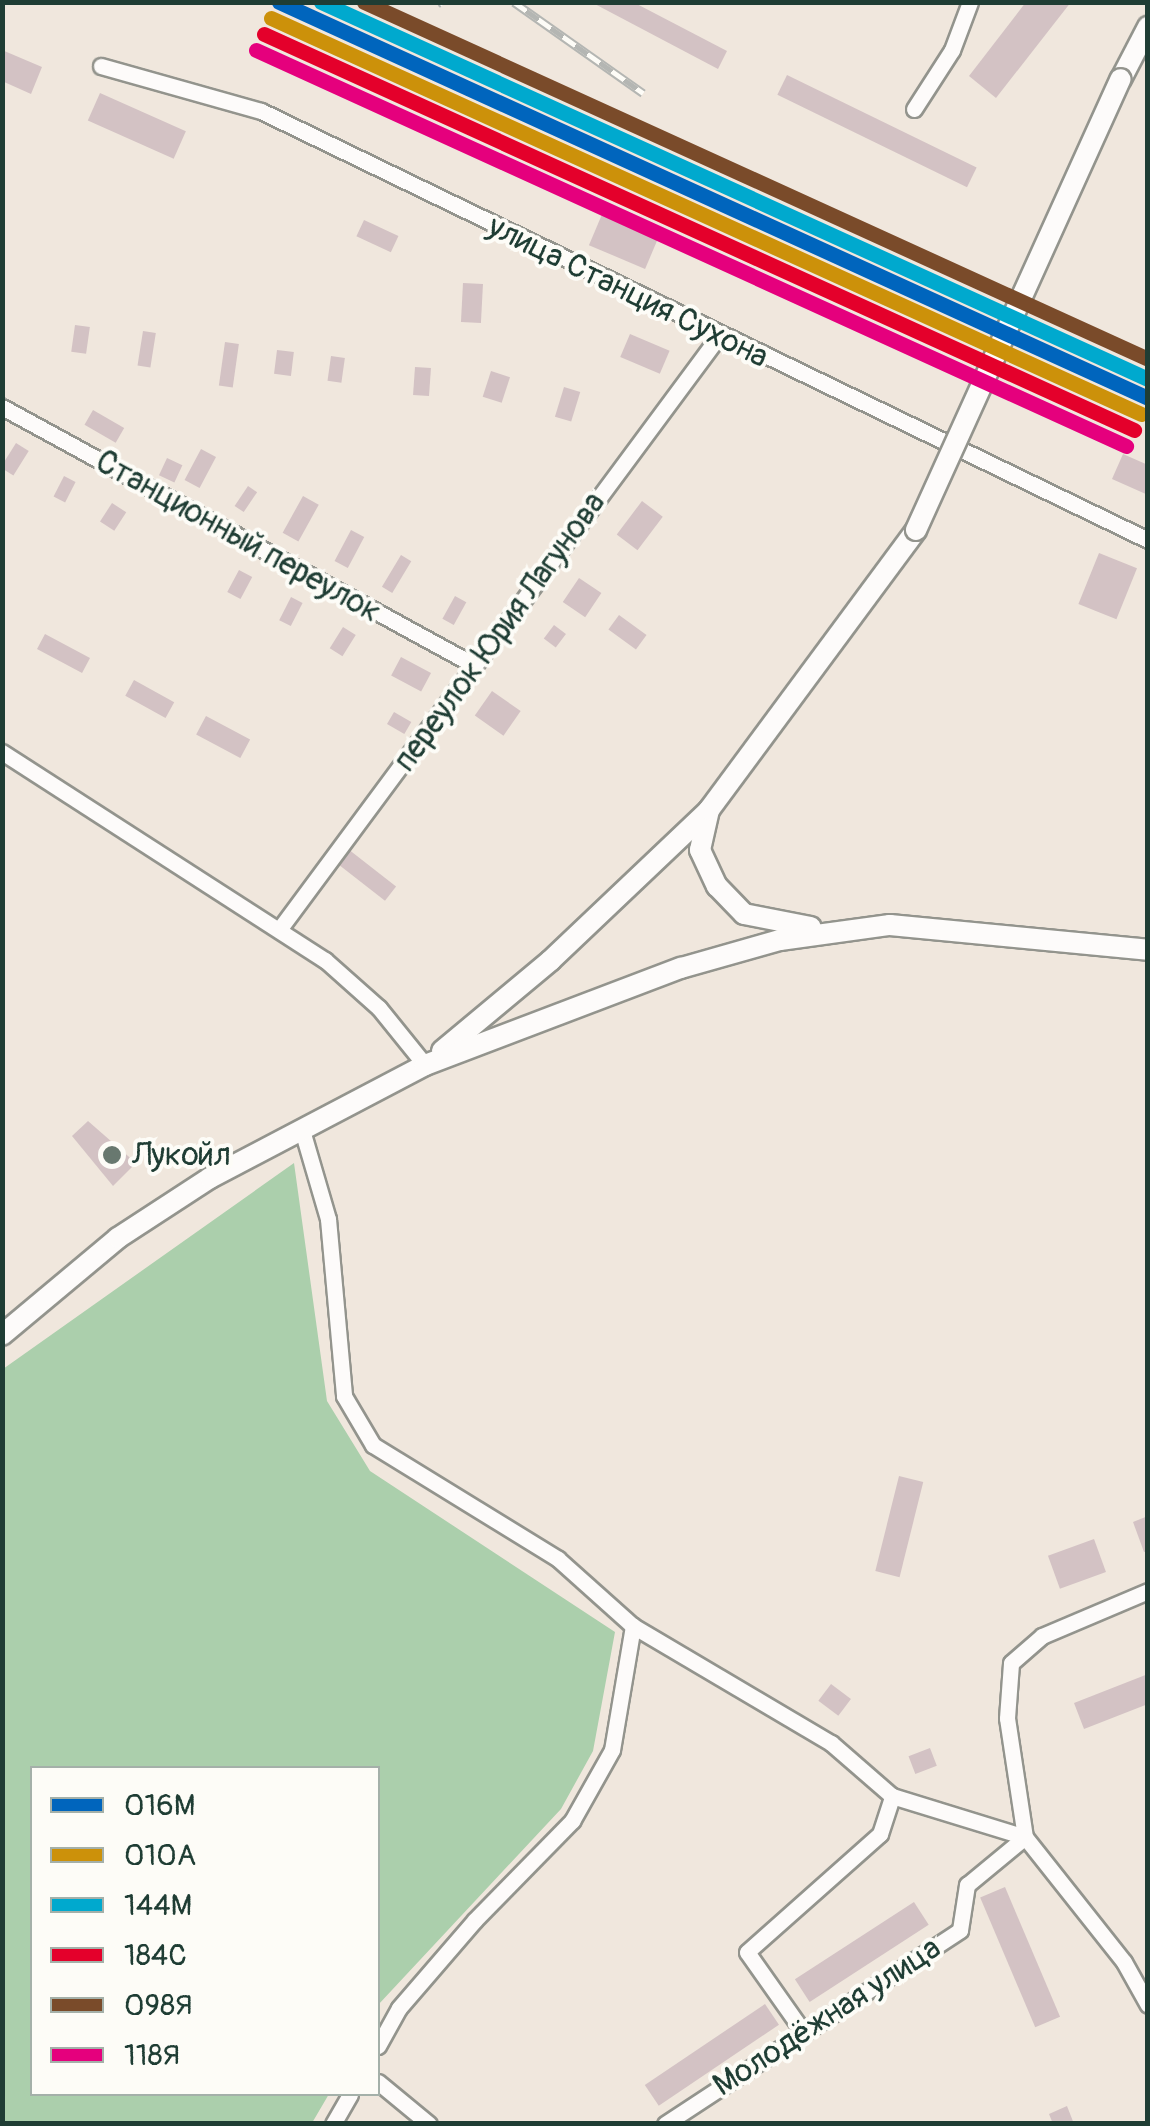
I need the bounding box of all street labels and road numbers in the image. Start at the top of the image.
street label: улица Станция Сухона [482,207,774,377]
street label: Станционный переулок [89,443,387,631]
street label: переулок Юрия Лагунова [386,485,614,779]
street label: Молодёжная улица [706,1929,948,2105]

